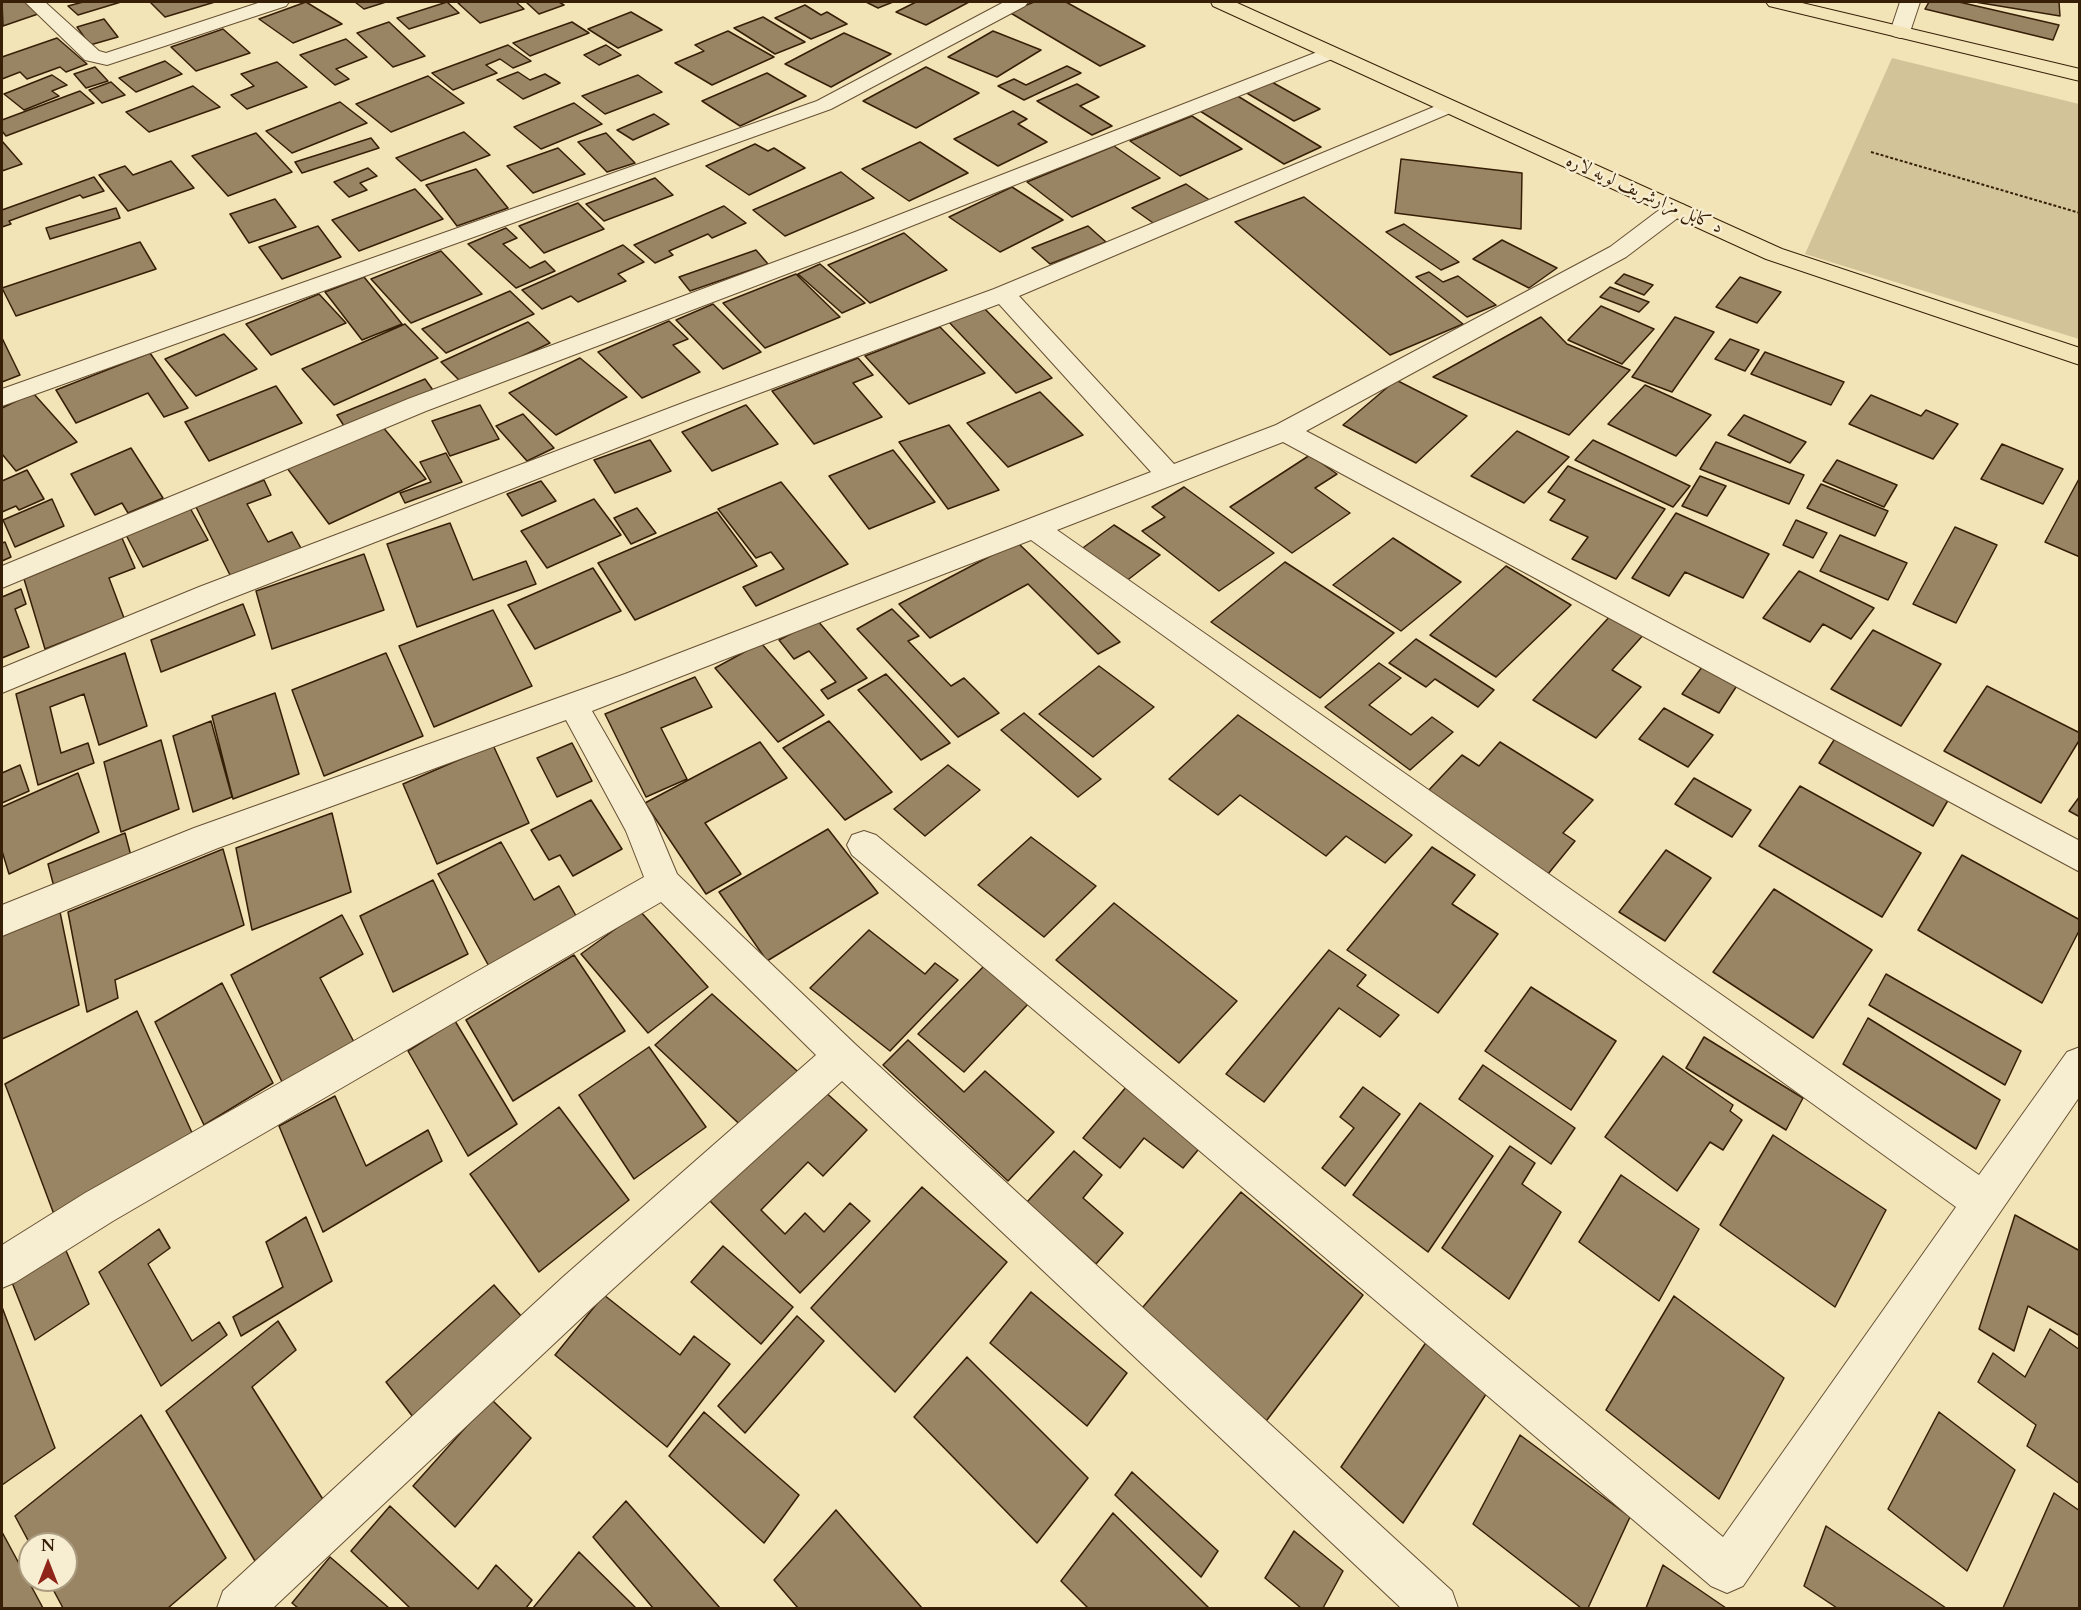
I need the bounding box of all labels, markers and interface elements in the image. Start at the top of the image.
street label: د کابل مزارشریف لویه لاره [1562,151,1726,239]
north arrow [18,1532,78,1592]
text: N [41,1535,55,1557]

